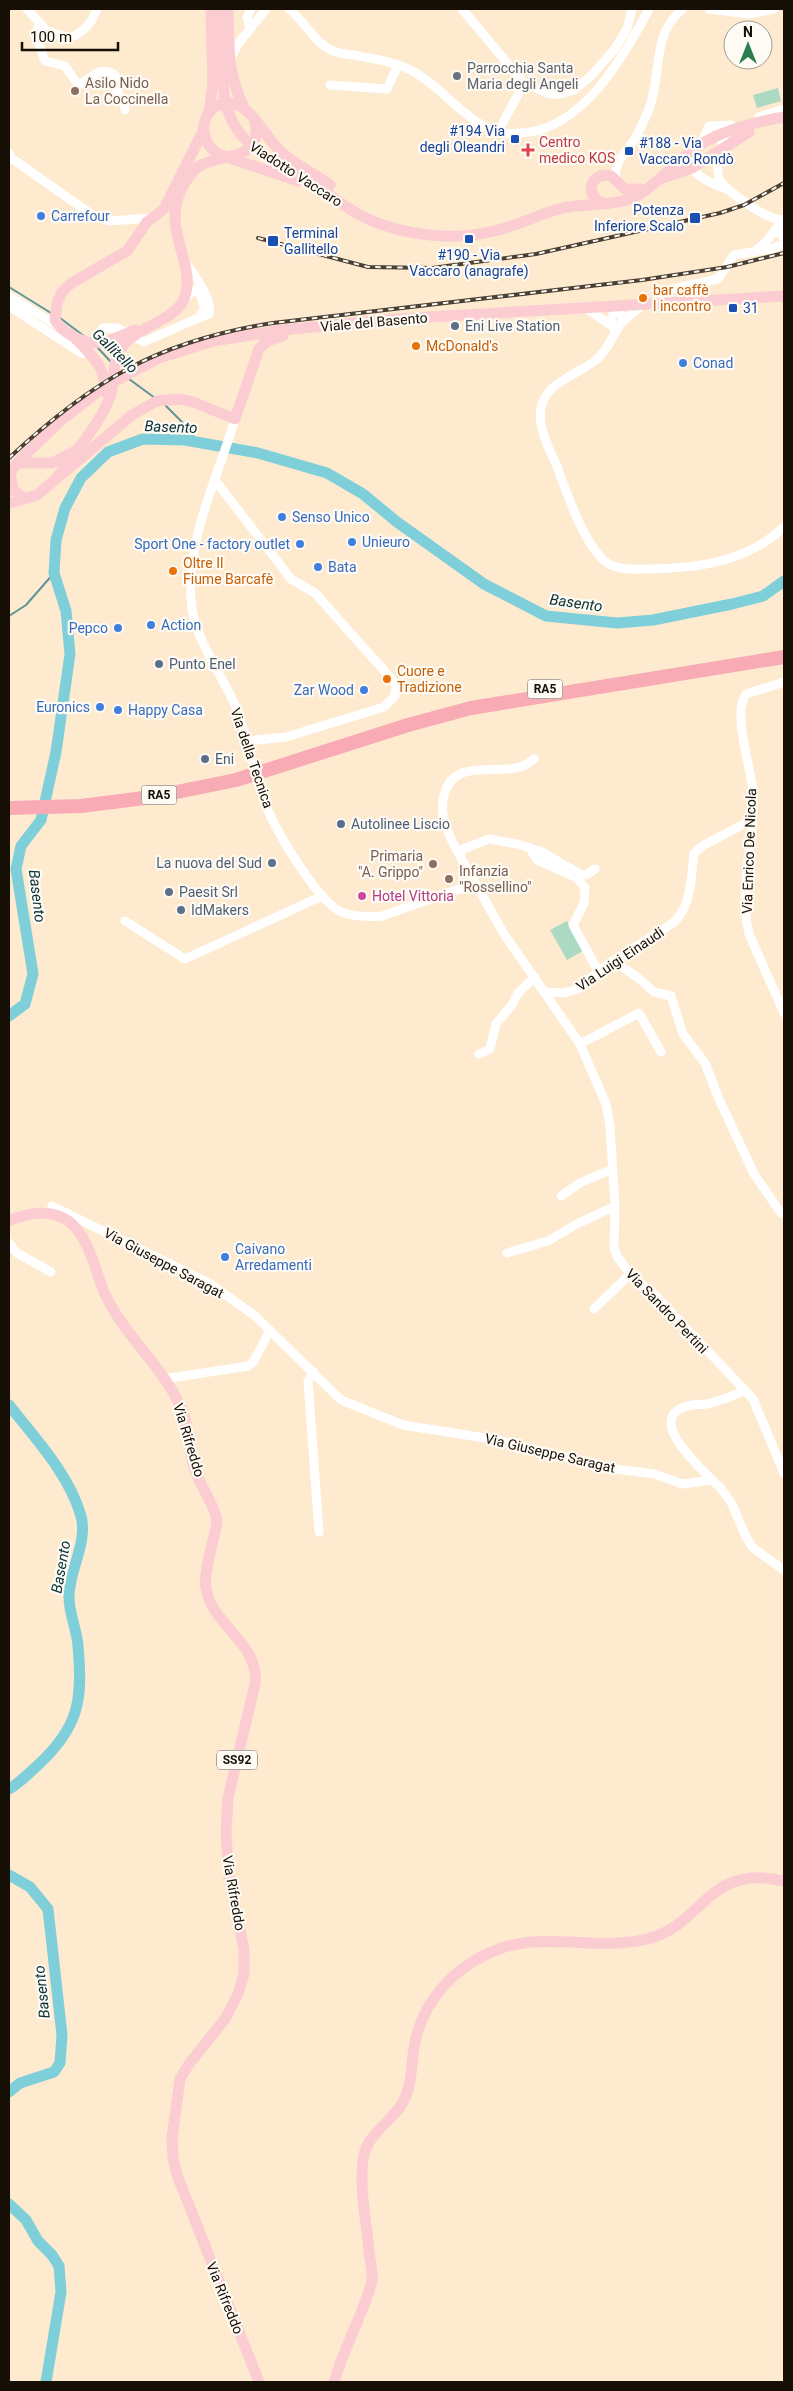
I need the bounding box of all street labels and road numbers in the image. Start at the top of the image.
street label: Viadotto Vaccaro [247,138,345,210]
street label: Viale del Basento [320,309,428,335]
road number: RA5 [528,680,562,699]
street label: Via della Tecnica [227,706,277,810]
road number: RA5 [142,786,176,804]
street label: Via Enrico De Nicola [739,788,759,914]
street label: Via Luigi Einaudi [573,924,667,994]
street label: Via Giuseppe Saragat [101,1225,227,1302]
street label: Via Sandro Pertini [623,1265,711,1357]
street label: Via Rifreddo [170,1401,208,1479]
street label: Via Giuseppe Saragat [483,1430,617,1476]
road number: SS92 [217,1750,257,1770]
street label: Via Rifreddo [220,1854,248,1932]
street label: Via Rifreddo [203,2260,247,2336]

